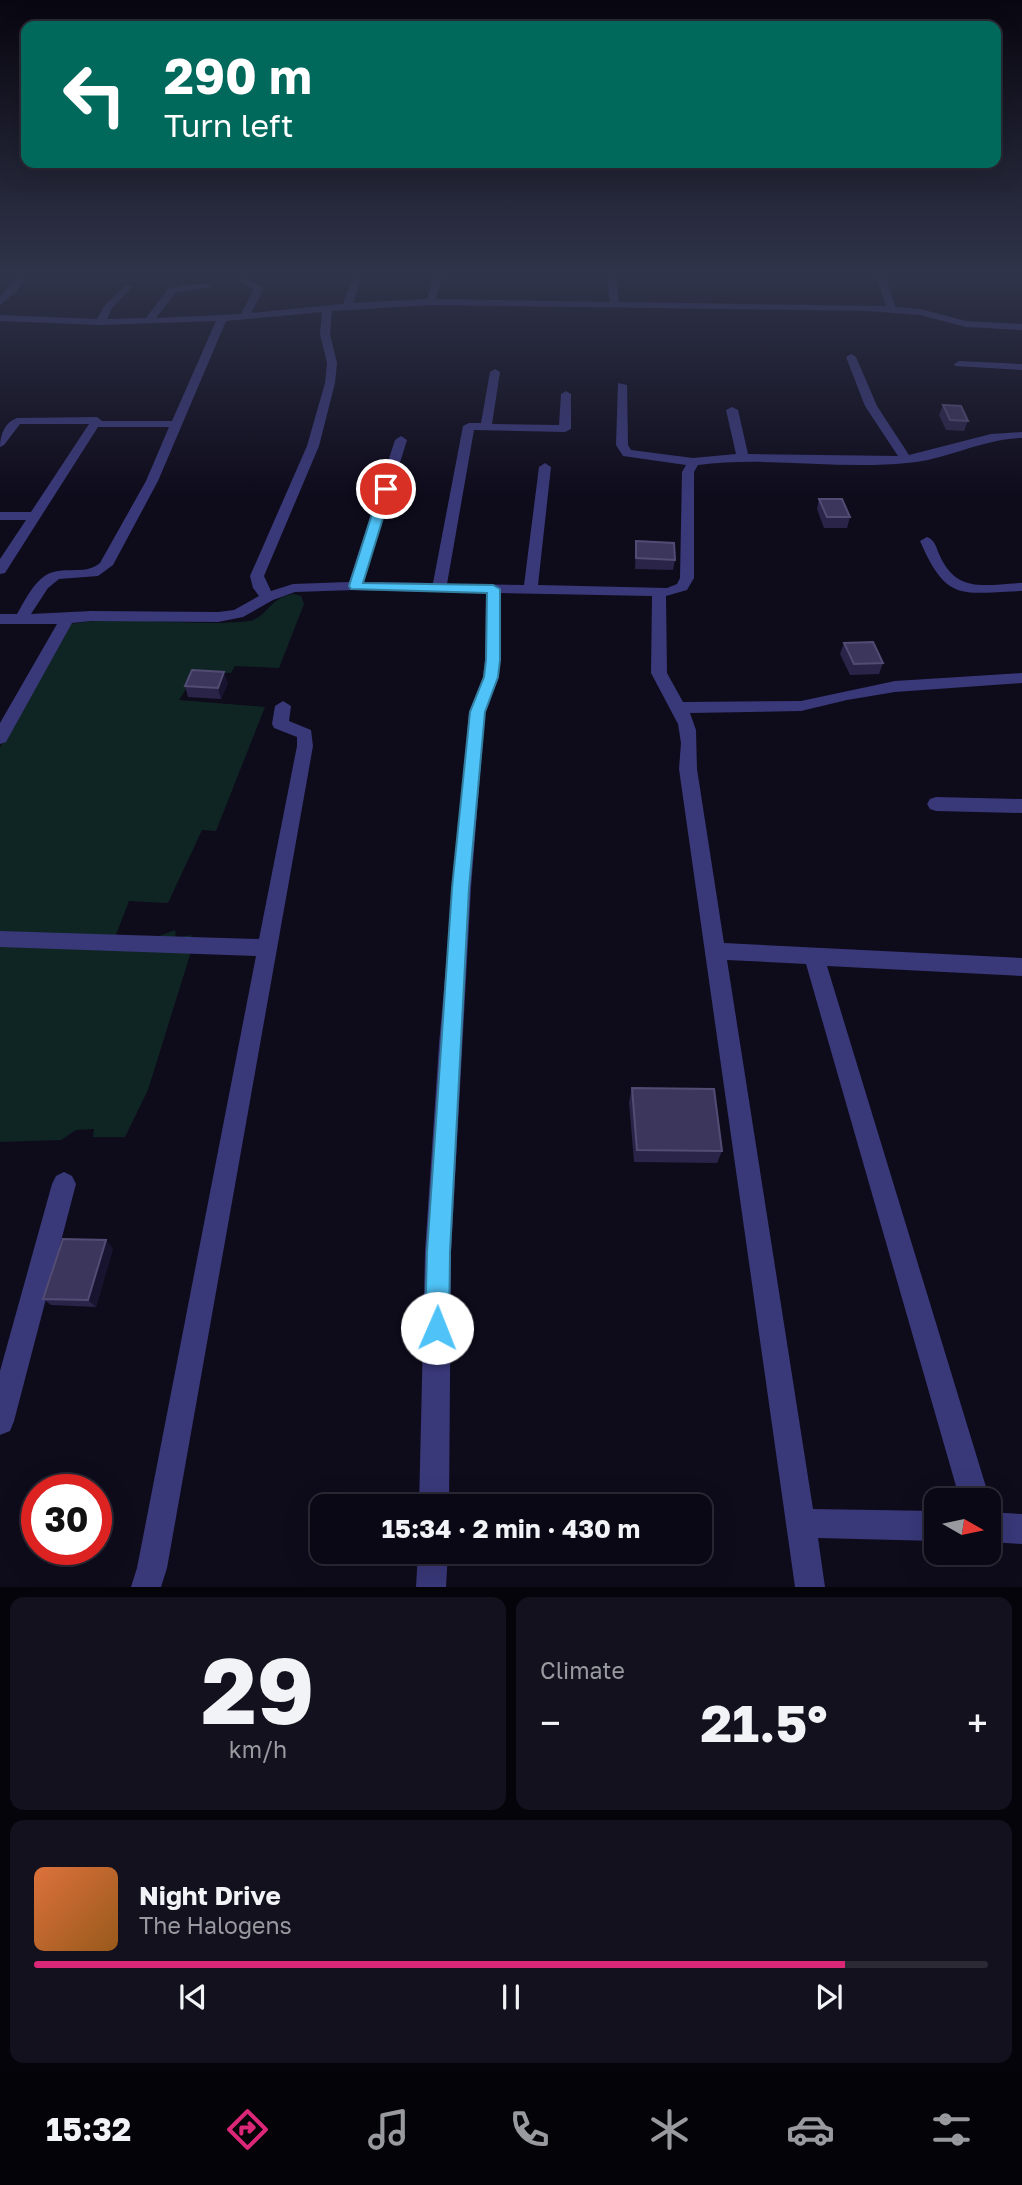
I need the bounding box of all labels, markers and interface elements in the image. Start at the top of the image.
text: 290 m [164,46,312,105]
icon: left [49,49,140,140]
text: Turn left [164,106,293,144]
pin [356,459,416,519]
icon: arrive [367,470,405,508]
position arrow [400,1291,474,1365]
speed limit sign: 30 [21,1474,112,1565]
north arrow [924,1488,1001,1564]
map controls [924,1488,1001,1565]
text: 15:34 · 2 min · 430 m [382,1513,640,1544]
text: 29 [201,1635,315,1744]
text: Climate [540,1656,625,1684]
text: 21.5° [700,1691,828,1753]
text: − [540,1700,561,1745]
text: + [967,1700,988,1745]
text: km/h [229,1735,287,1763]
text: Night Drive [139,1880,281,1911]
text: The Halogens [139,1911,292,1939]
icon: previous [174,1978,212,2016]
icon: pause [492,1978,530,2016]
icon: next [810,1978,848,2016]
icon: directions [223,2105,272,2154]
icon: music [364,2105,413,2154]
icon: phone [505,2105,554,2154]
icon: climate [645,2105,694,2154]
icon: car [786,2105,835,2154]
icon: filters [927,2105,976,2154]
text: 15:32 [46,2110,131,2148]

